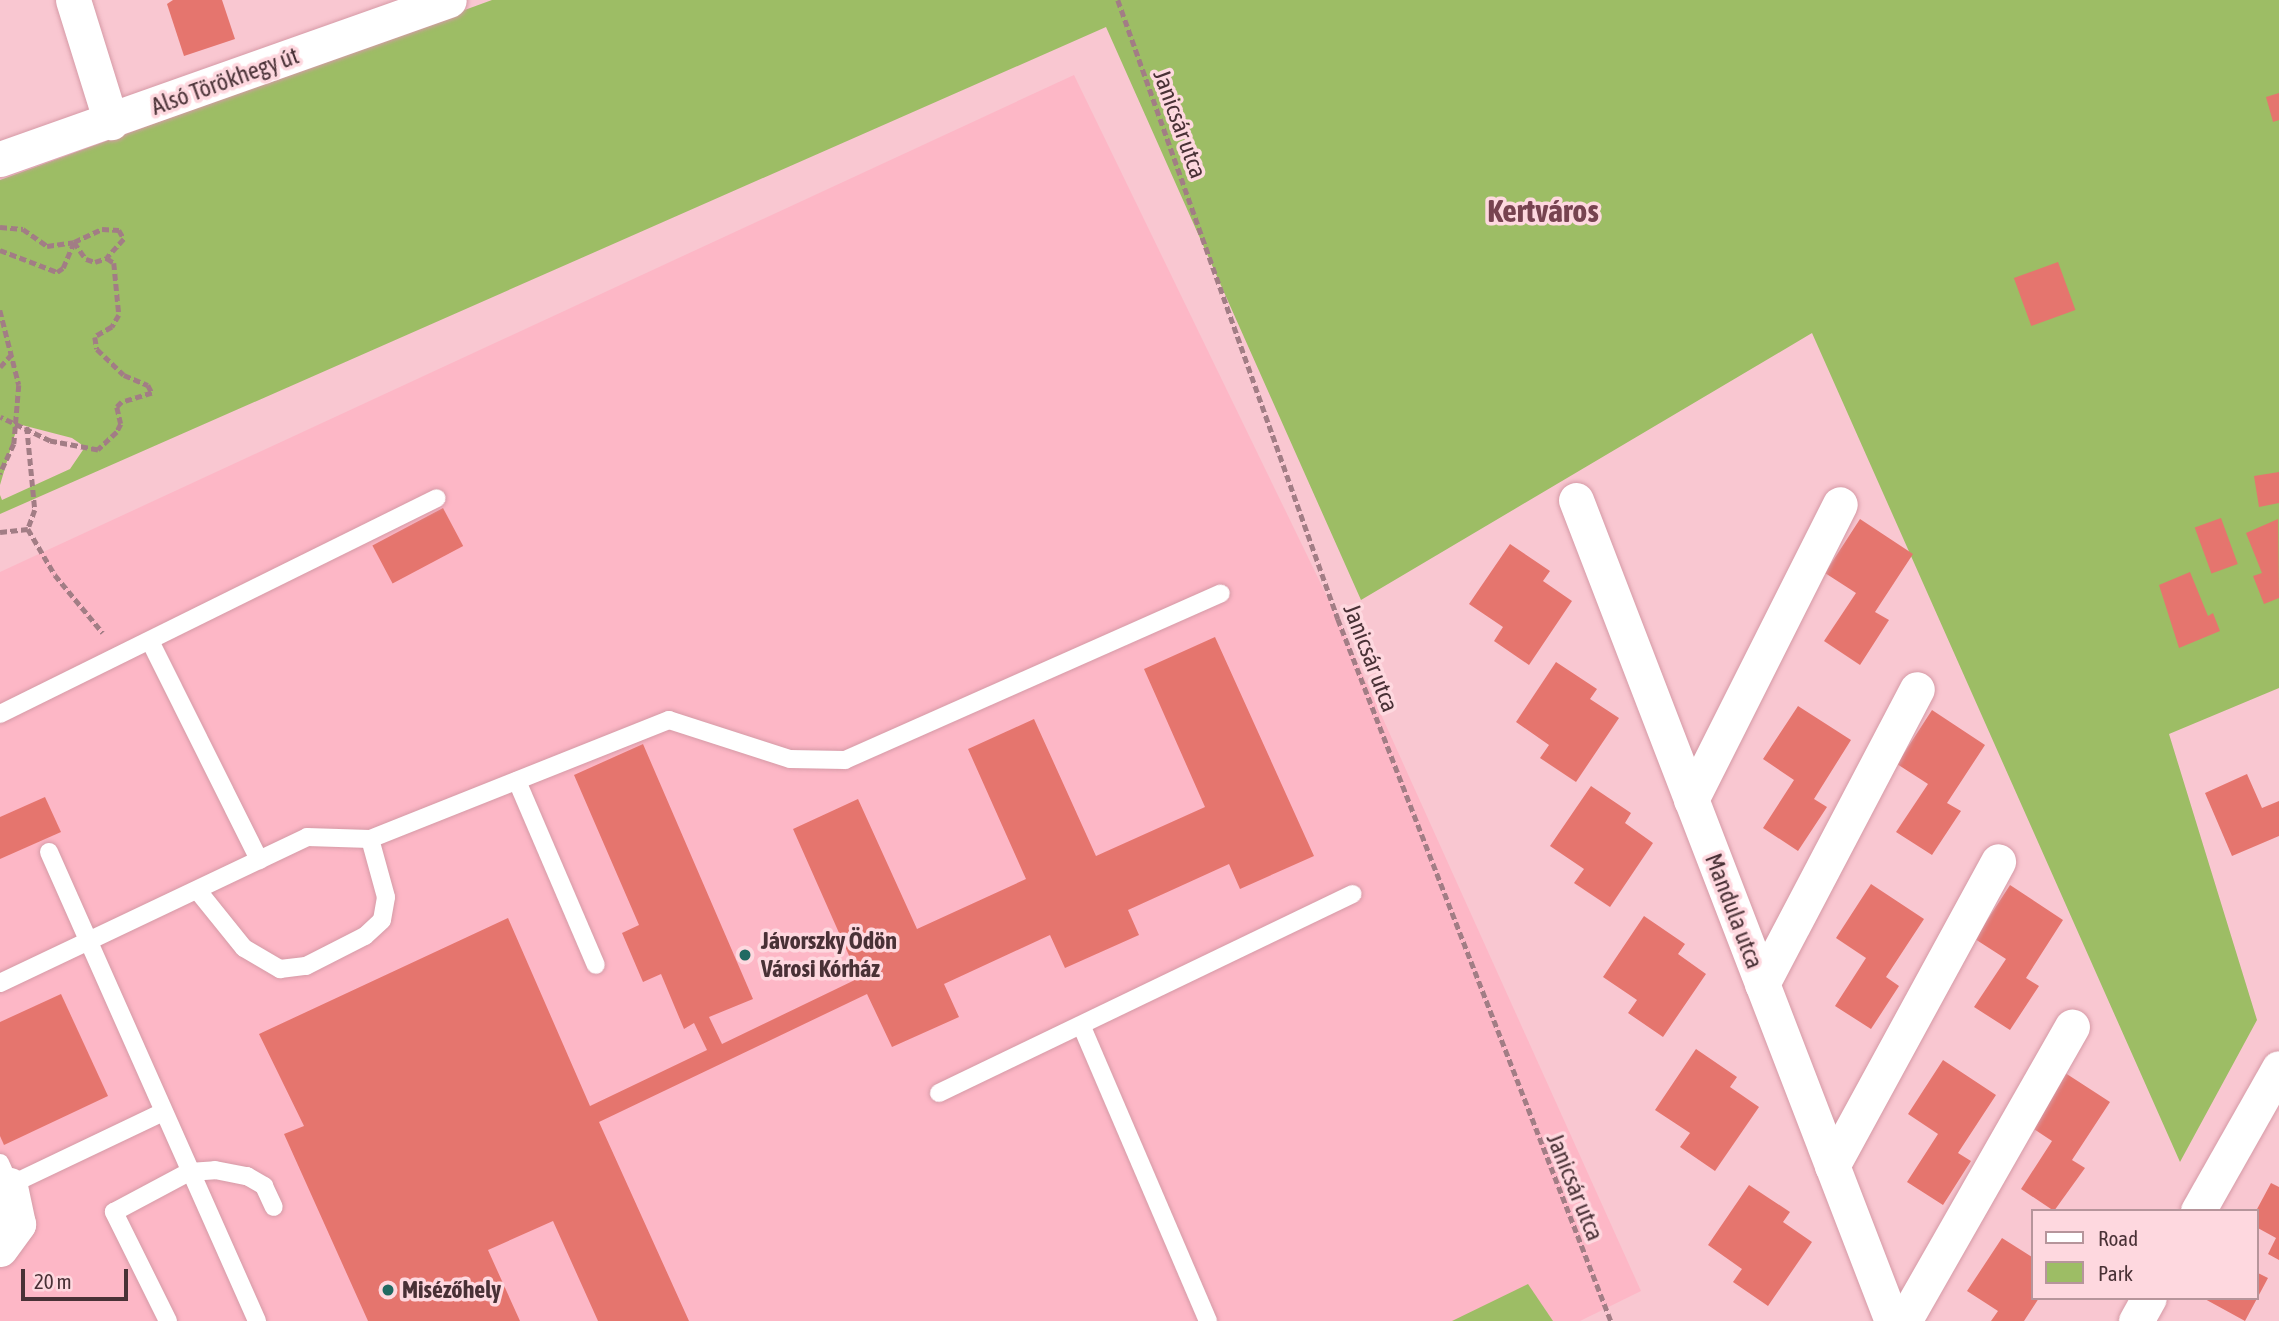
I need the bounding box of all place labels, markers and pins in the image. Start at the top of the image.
place label: Jávorszky Ödön Városi Kórház [761,927,897,983]
marker: Jávorszky Ödön Városi Kórház [735,945,755,965]
place label: Misézőhely [402,1276,501,1304]
marker: Misézőhely [380,1282,396,1298]

